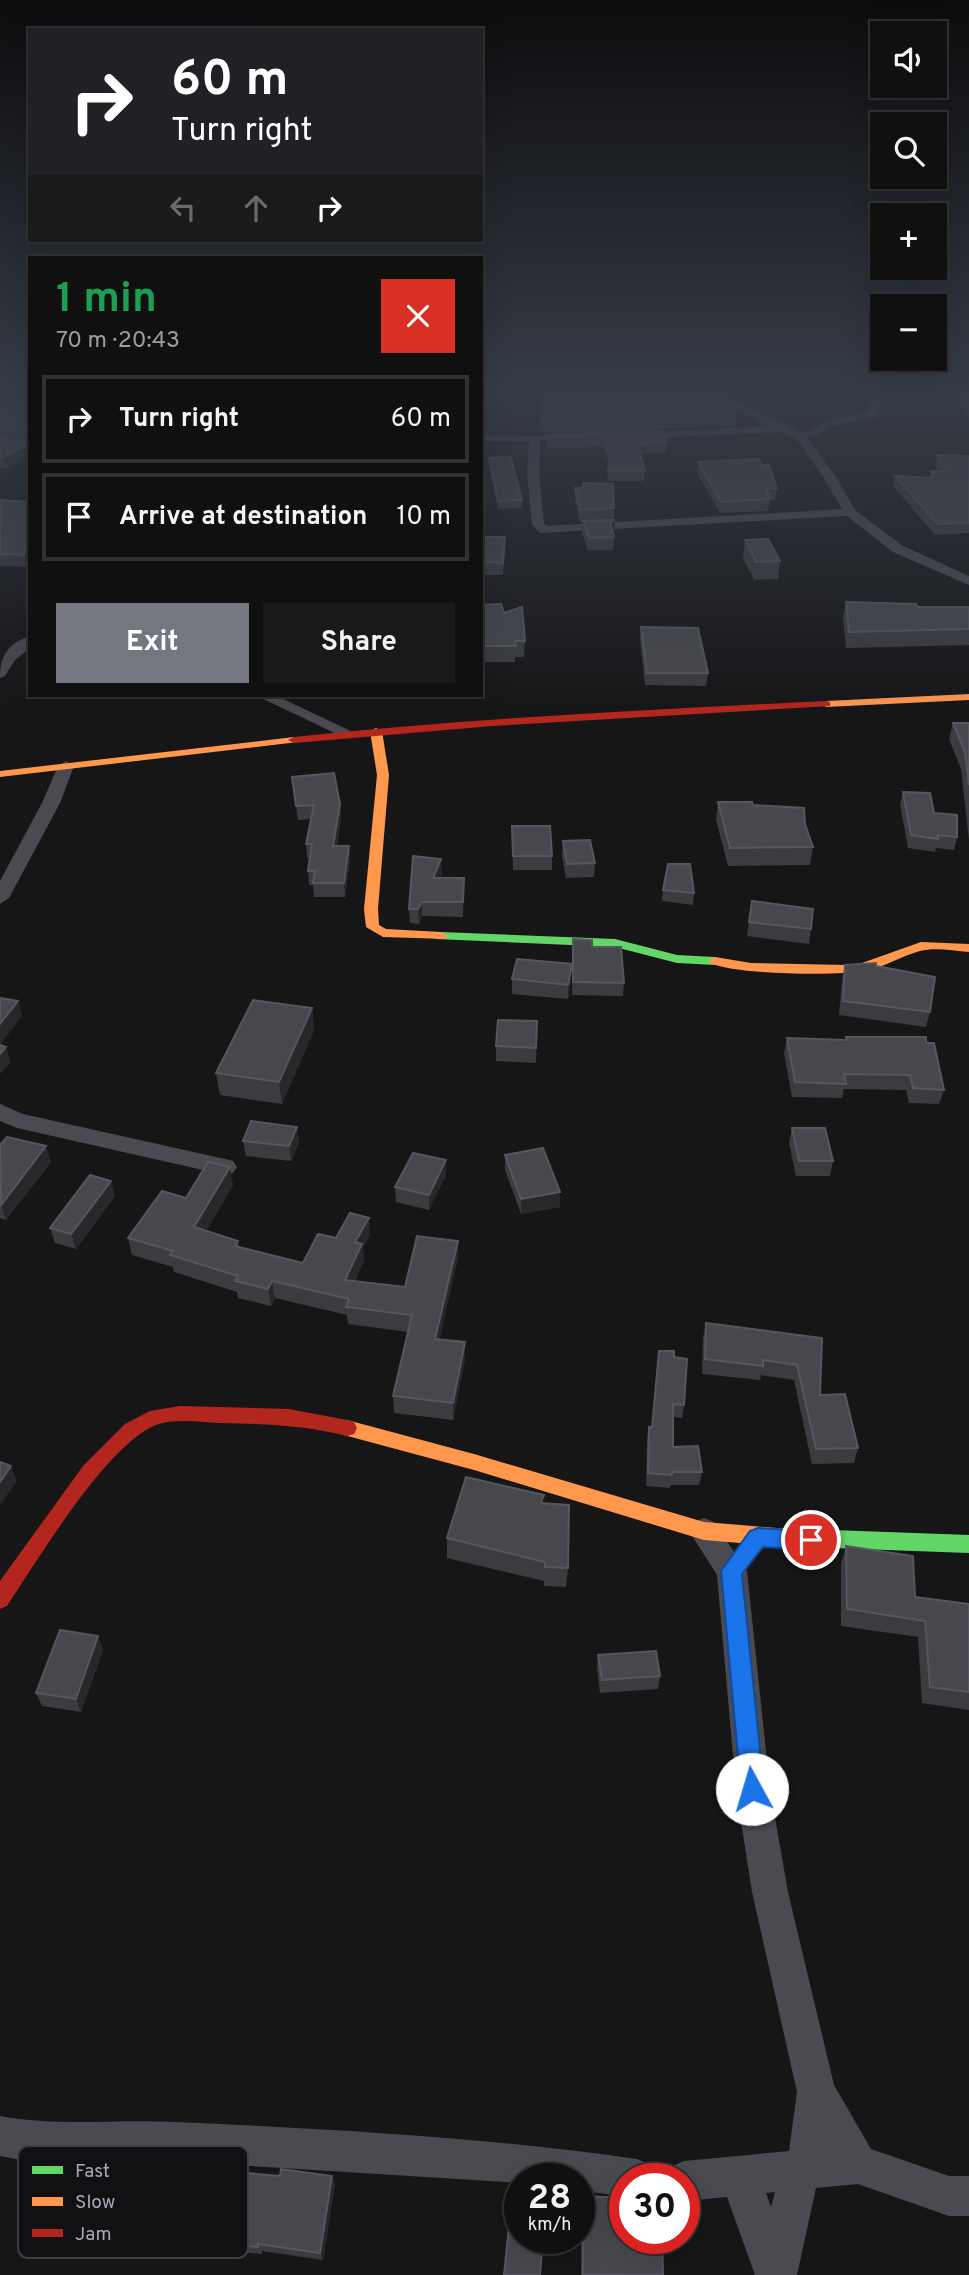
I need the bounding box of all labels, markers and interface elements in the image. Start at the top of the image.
map controls [870,21,947,371]
button: sound [870,21,947,98]
text: 60 m [171,51,289,113]
icon: right [56,56,147,147]
text: Turn right [171,112,313,152]
button: search [870,112,947,189]
icon: left [164,189,202,227]
icon: ahead [237,189,275,227]
icon: right [310,189,348,227]
button: + [870,203,947,280]
text: 1 min [56,274,157,327]
button: close [381,279,455,353]
button: − [870,294,947,371]
text: 70 m · 20:43 [56,327,180,356]
icon: right [60,400,98,438]
text: Turn right [119,403,239,436]
text: 60 m [391,403,451,436]
icon: arrive [60,498,98,536]
text: Arrive at destination [119,501,367,534]
text: 10 m [396,501,451,534]
button: Exit [56,603,249,683]
button: Share [263,603,455,683]
pin [781,1510,841,1570]
icon: arrive [792,1521,830,1559]
position arrow [715,1752,789,1826]
legend [18,2146,248,2258]
text: Fast [75,2160,110,2184]
speed limit sign: 30 [609,2163,700,2254]
text: 28 [528,2177,571,2221]
text: Slow [75,2191,115,2215]
text: km/h [528,2214,571,2237]
text: Jam [75,2223,112,2247]

